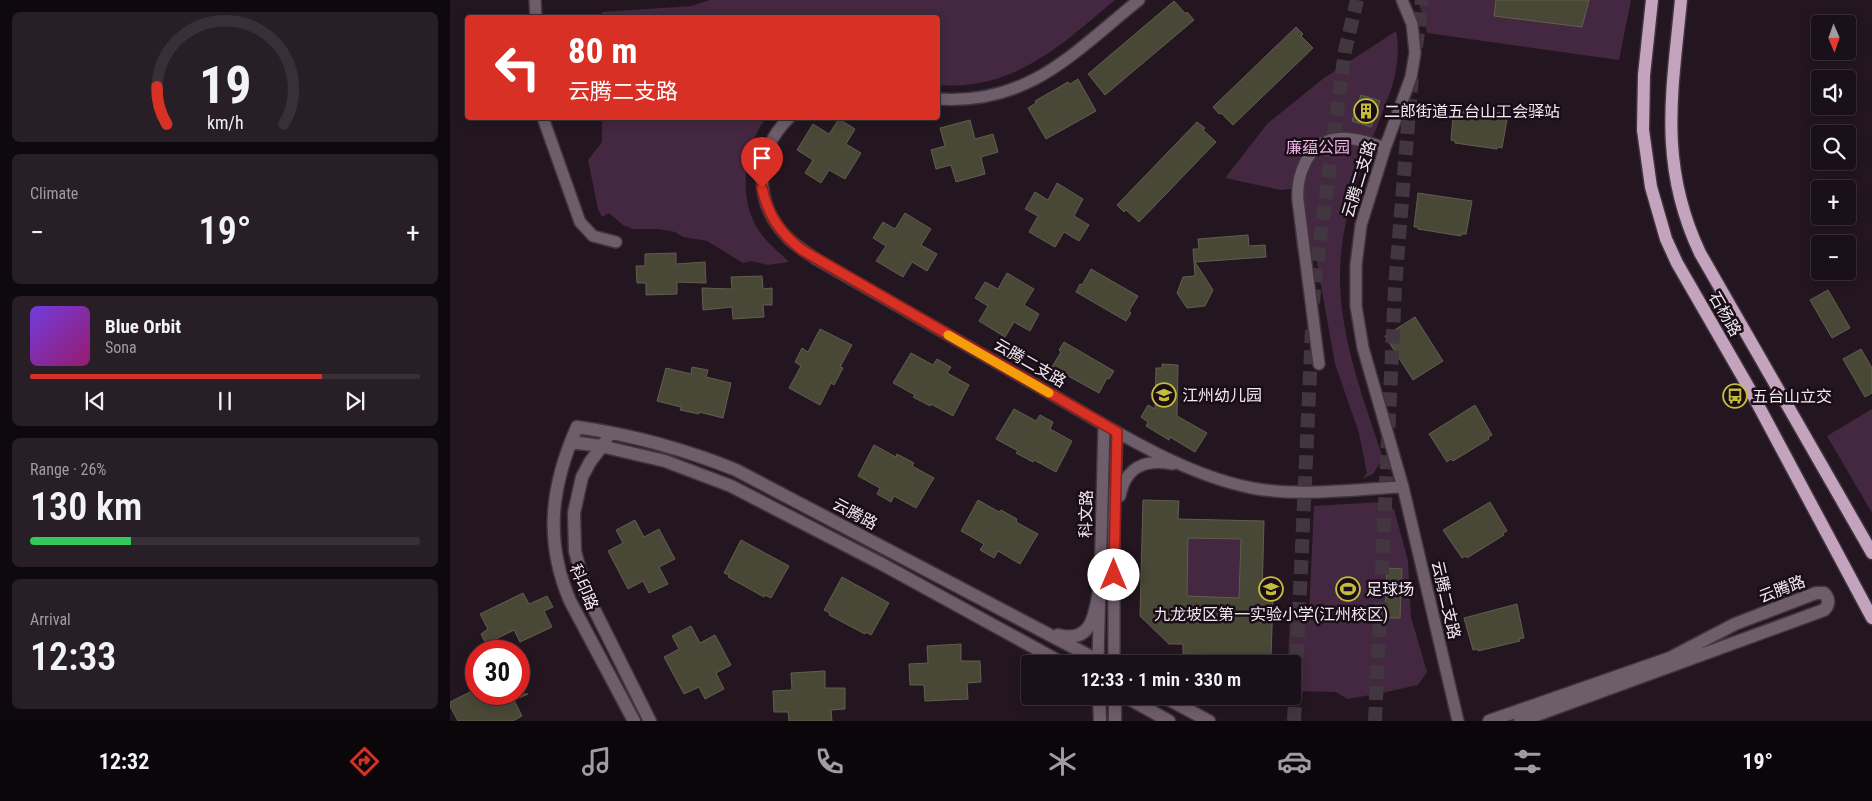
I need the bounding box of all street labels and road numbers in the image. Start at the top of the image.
street label: 云腾二支路 [1338,138,1380,220]
street label: 石杨路 [1705,288,1745,340]
street label: 云腾二支路 [991,335,1069,391]
street label: 科文路 [1076,490,1096,538]
street label: 云腾路 [829,494,881,534]
street label: 云腾二支路 [1428,559,1464,641]
street label: 科印路 [566,561,602,613]
street label: 云腾路 [1756,572,1808,606]

